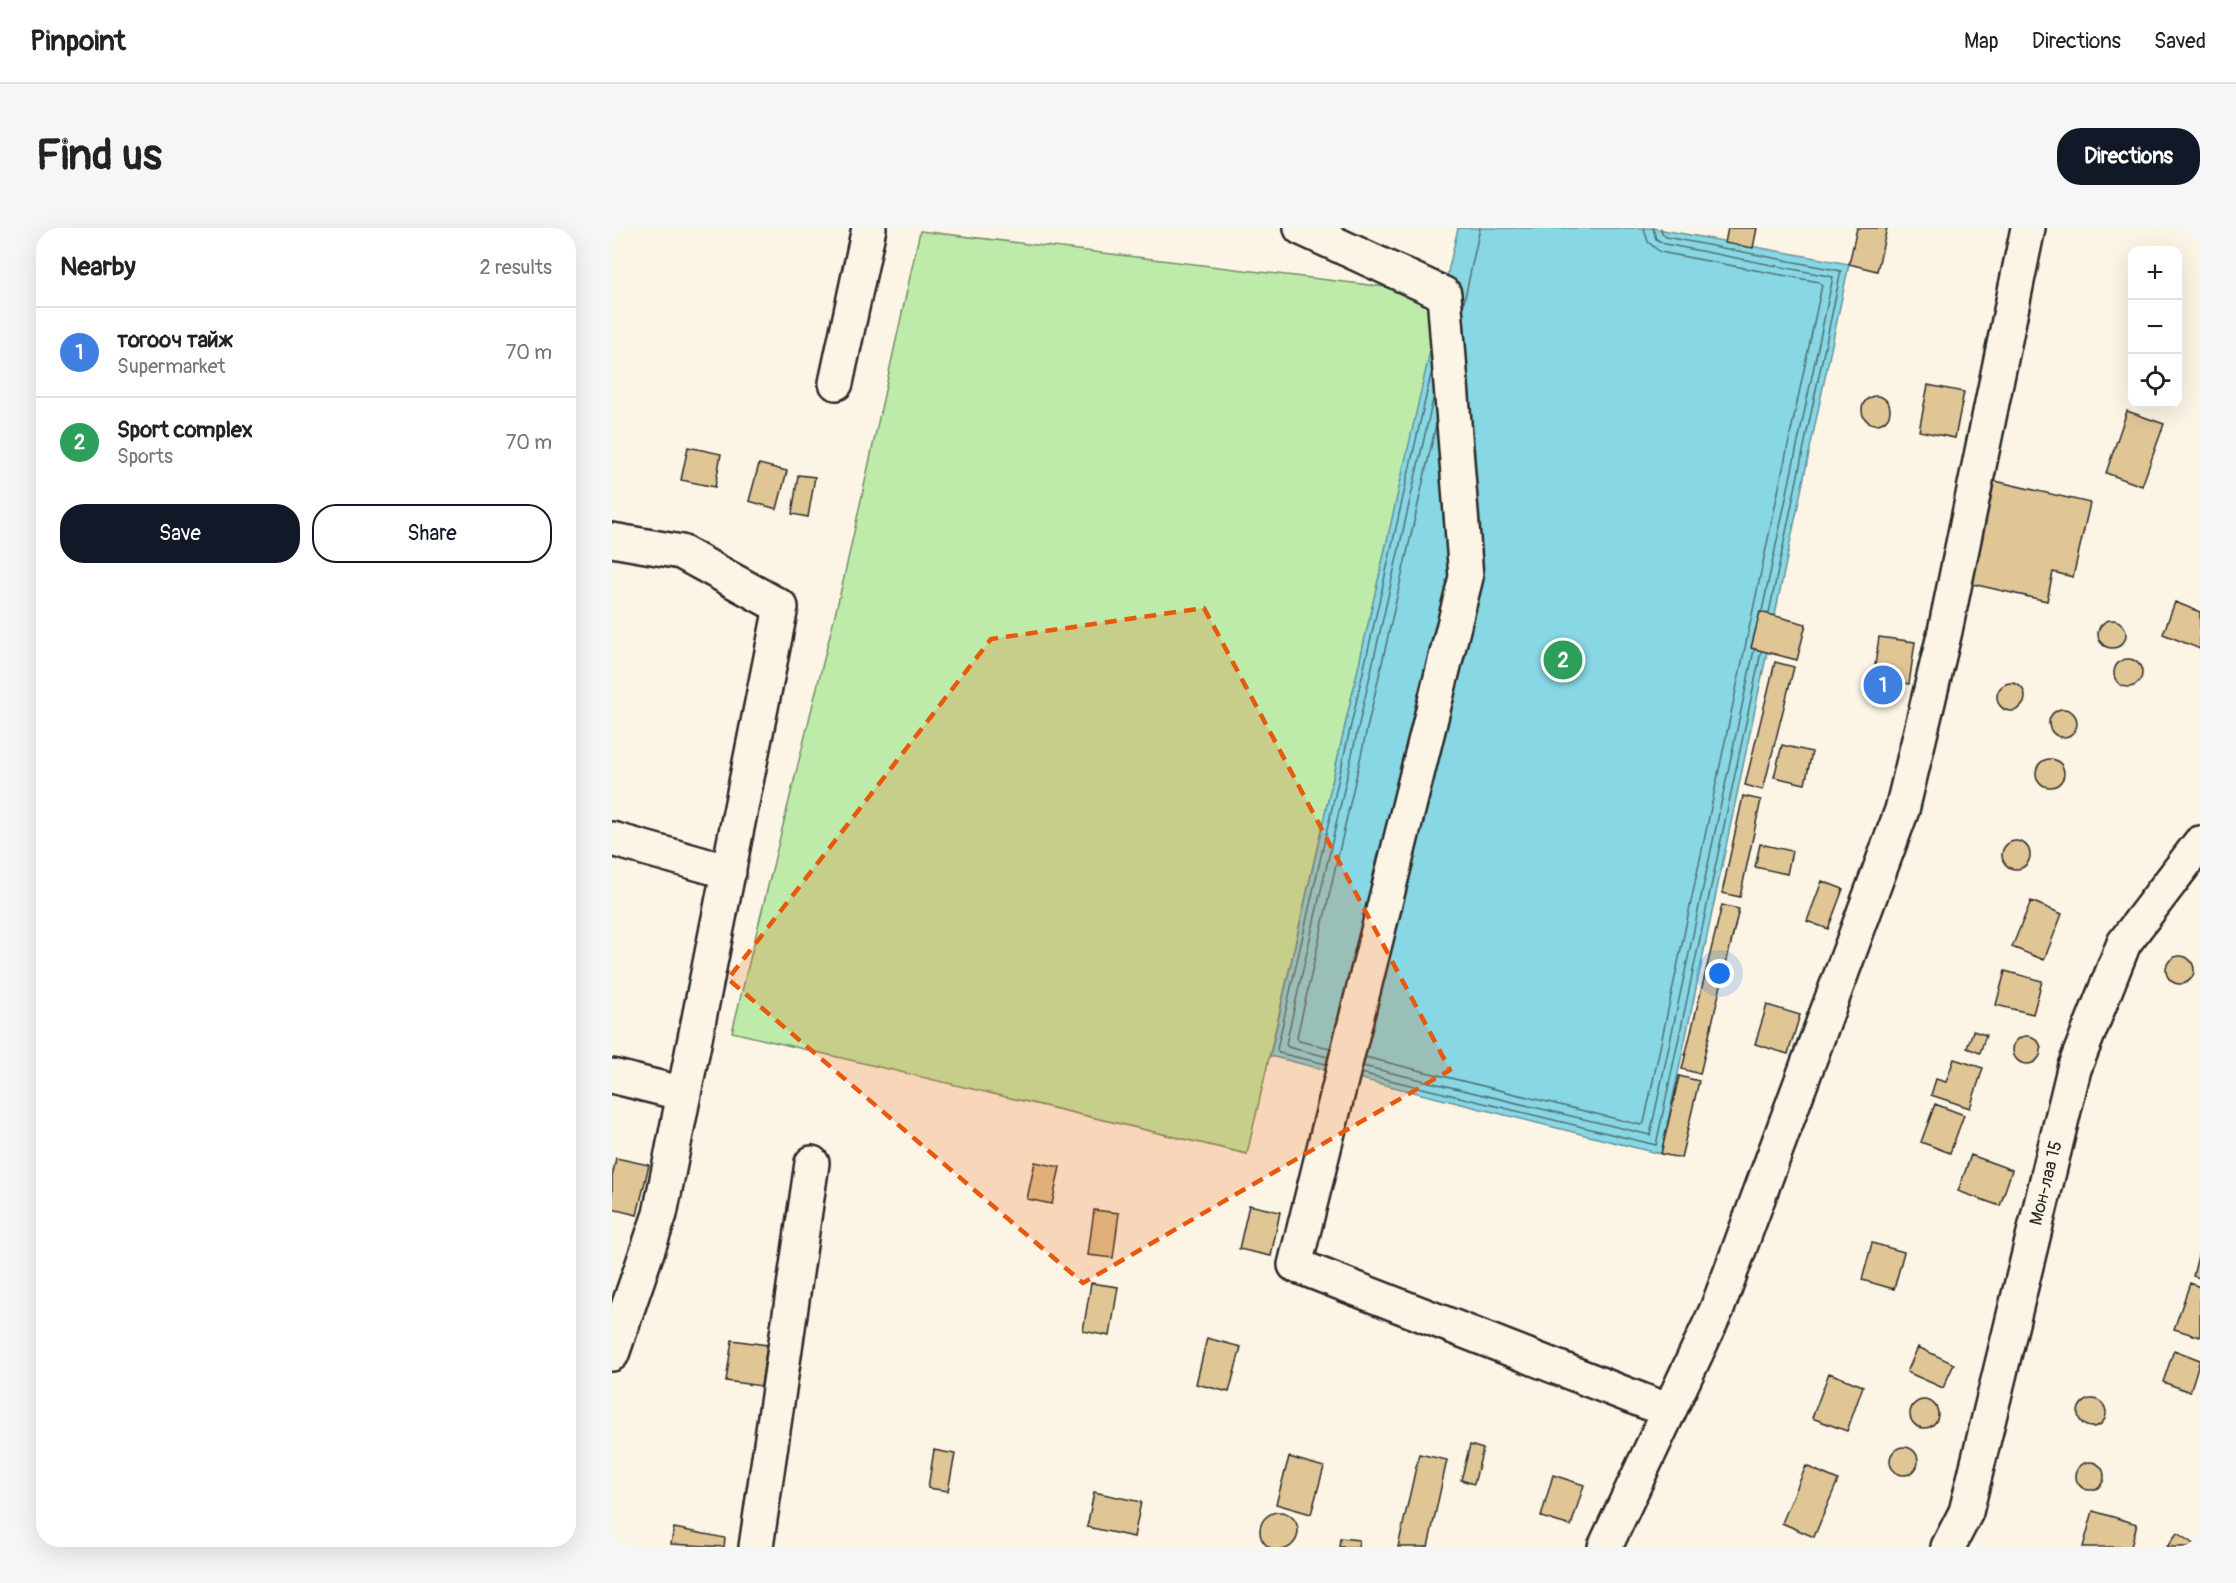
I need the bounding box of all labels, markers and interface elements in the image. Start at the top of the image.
text: Pinpoint [30,24,126,59]
text: Map [1964,28,1999,55]
text: Directions [2032,28,2121,55]
text: Saved [2154,28,2206,55]
button: Directions [2057,128,2200,185]
text: Find us [36,130,162,182]
map controls [2128,246,2182,408]
button: + [2128,246,2182,300]
text: Nearby [60,251,136,283]
text: 2 results [480,255,552,280]
button: − [2128,300,2182,354]
text: тогооч тайж [117,326,233,354]
text: 1 [76,340,83,365]
text: 70 m [506,340,552,365]
text: Supermarket [117,354,226,379]
button: locate [2128,354,2182,408]
text: Sport complex [117,416,253,444]
text: 2 [74,430,85,455]
text: 70 m [506,430,552,455]
text: Sports [117,444,173,469]
button: Save [60,504,300,563]
button: Share [312,504,552,563]
pin: 2 [1544,638,1582,682]
pin: 1 [1864,662,1902,708]
your location [1705,959,1734,988]
street label: Мон-лаа 15 [2024,1138,2068,1228]

